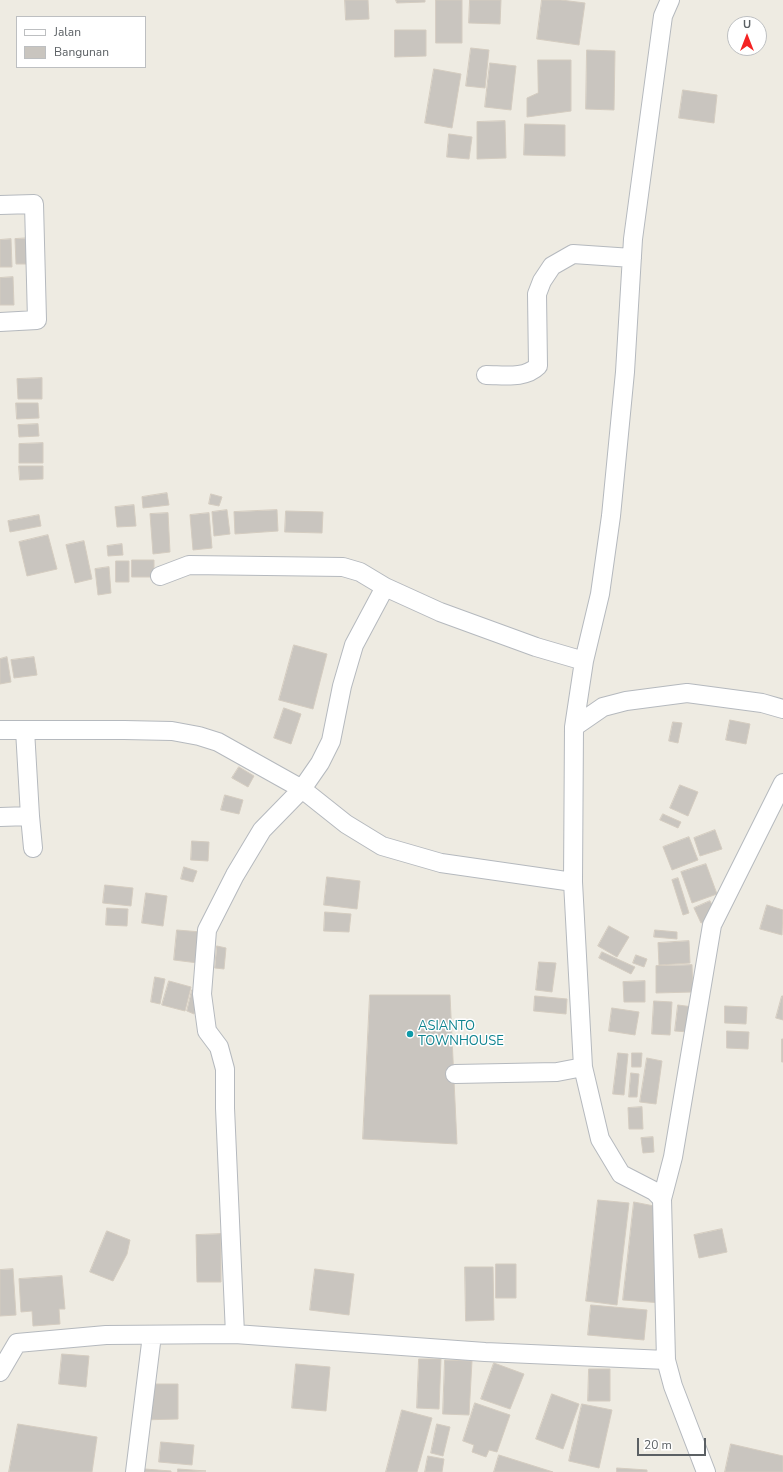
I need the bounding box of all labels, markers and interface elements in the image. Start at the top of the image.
legend [16,16,146,68]
north arrow [727,16,767,56]
text: U [743,17,751,32]
text: Jalan [54,24,81,40]
text: Bangunan [54,44,109,60]
place label: ASIANTO TOWNHOUSE [418,1019,504,1050]
marker: ASIANTO TOWNHOUSE [405,1029,415,1039]
scale bar [639,1430,708,1456]
text: 20 m [644,1437,672,1453]

